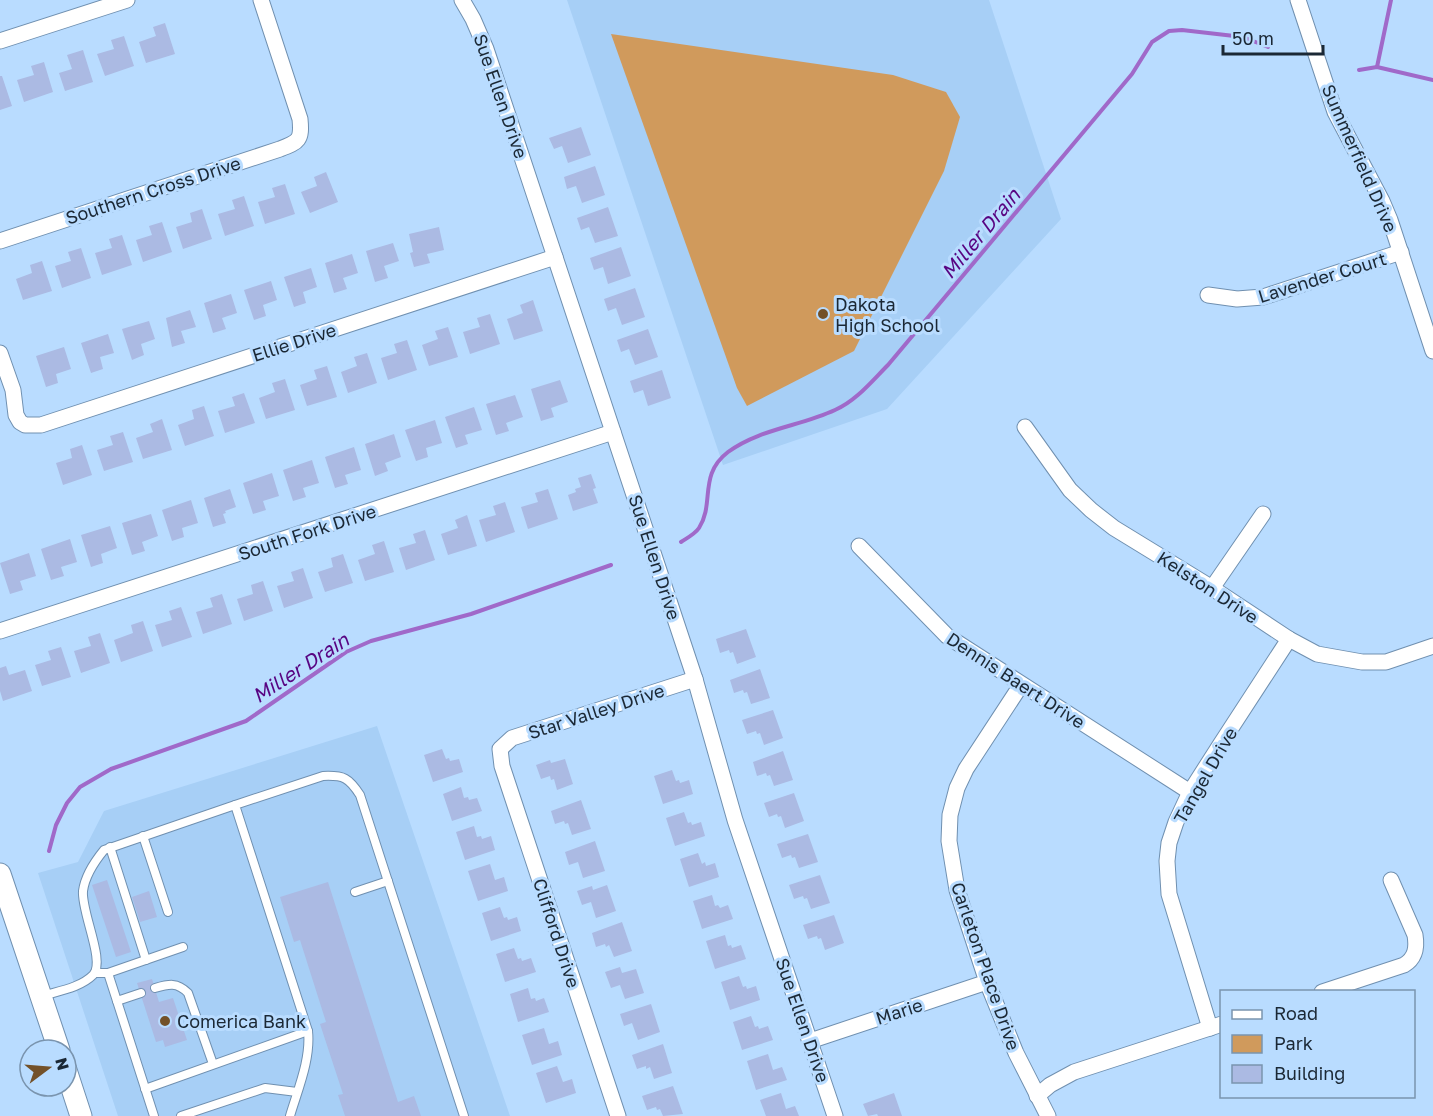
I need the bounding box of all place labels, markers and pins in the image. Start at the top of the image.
place label: Dakota High School [835,293,940,336]
marker: Dakota High School [816,307,830,321]
place label: Comerica Bank [177,1010,306,1032]
marker: Comerica Bank [158,1014,172,1028]

